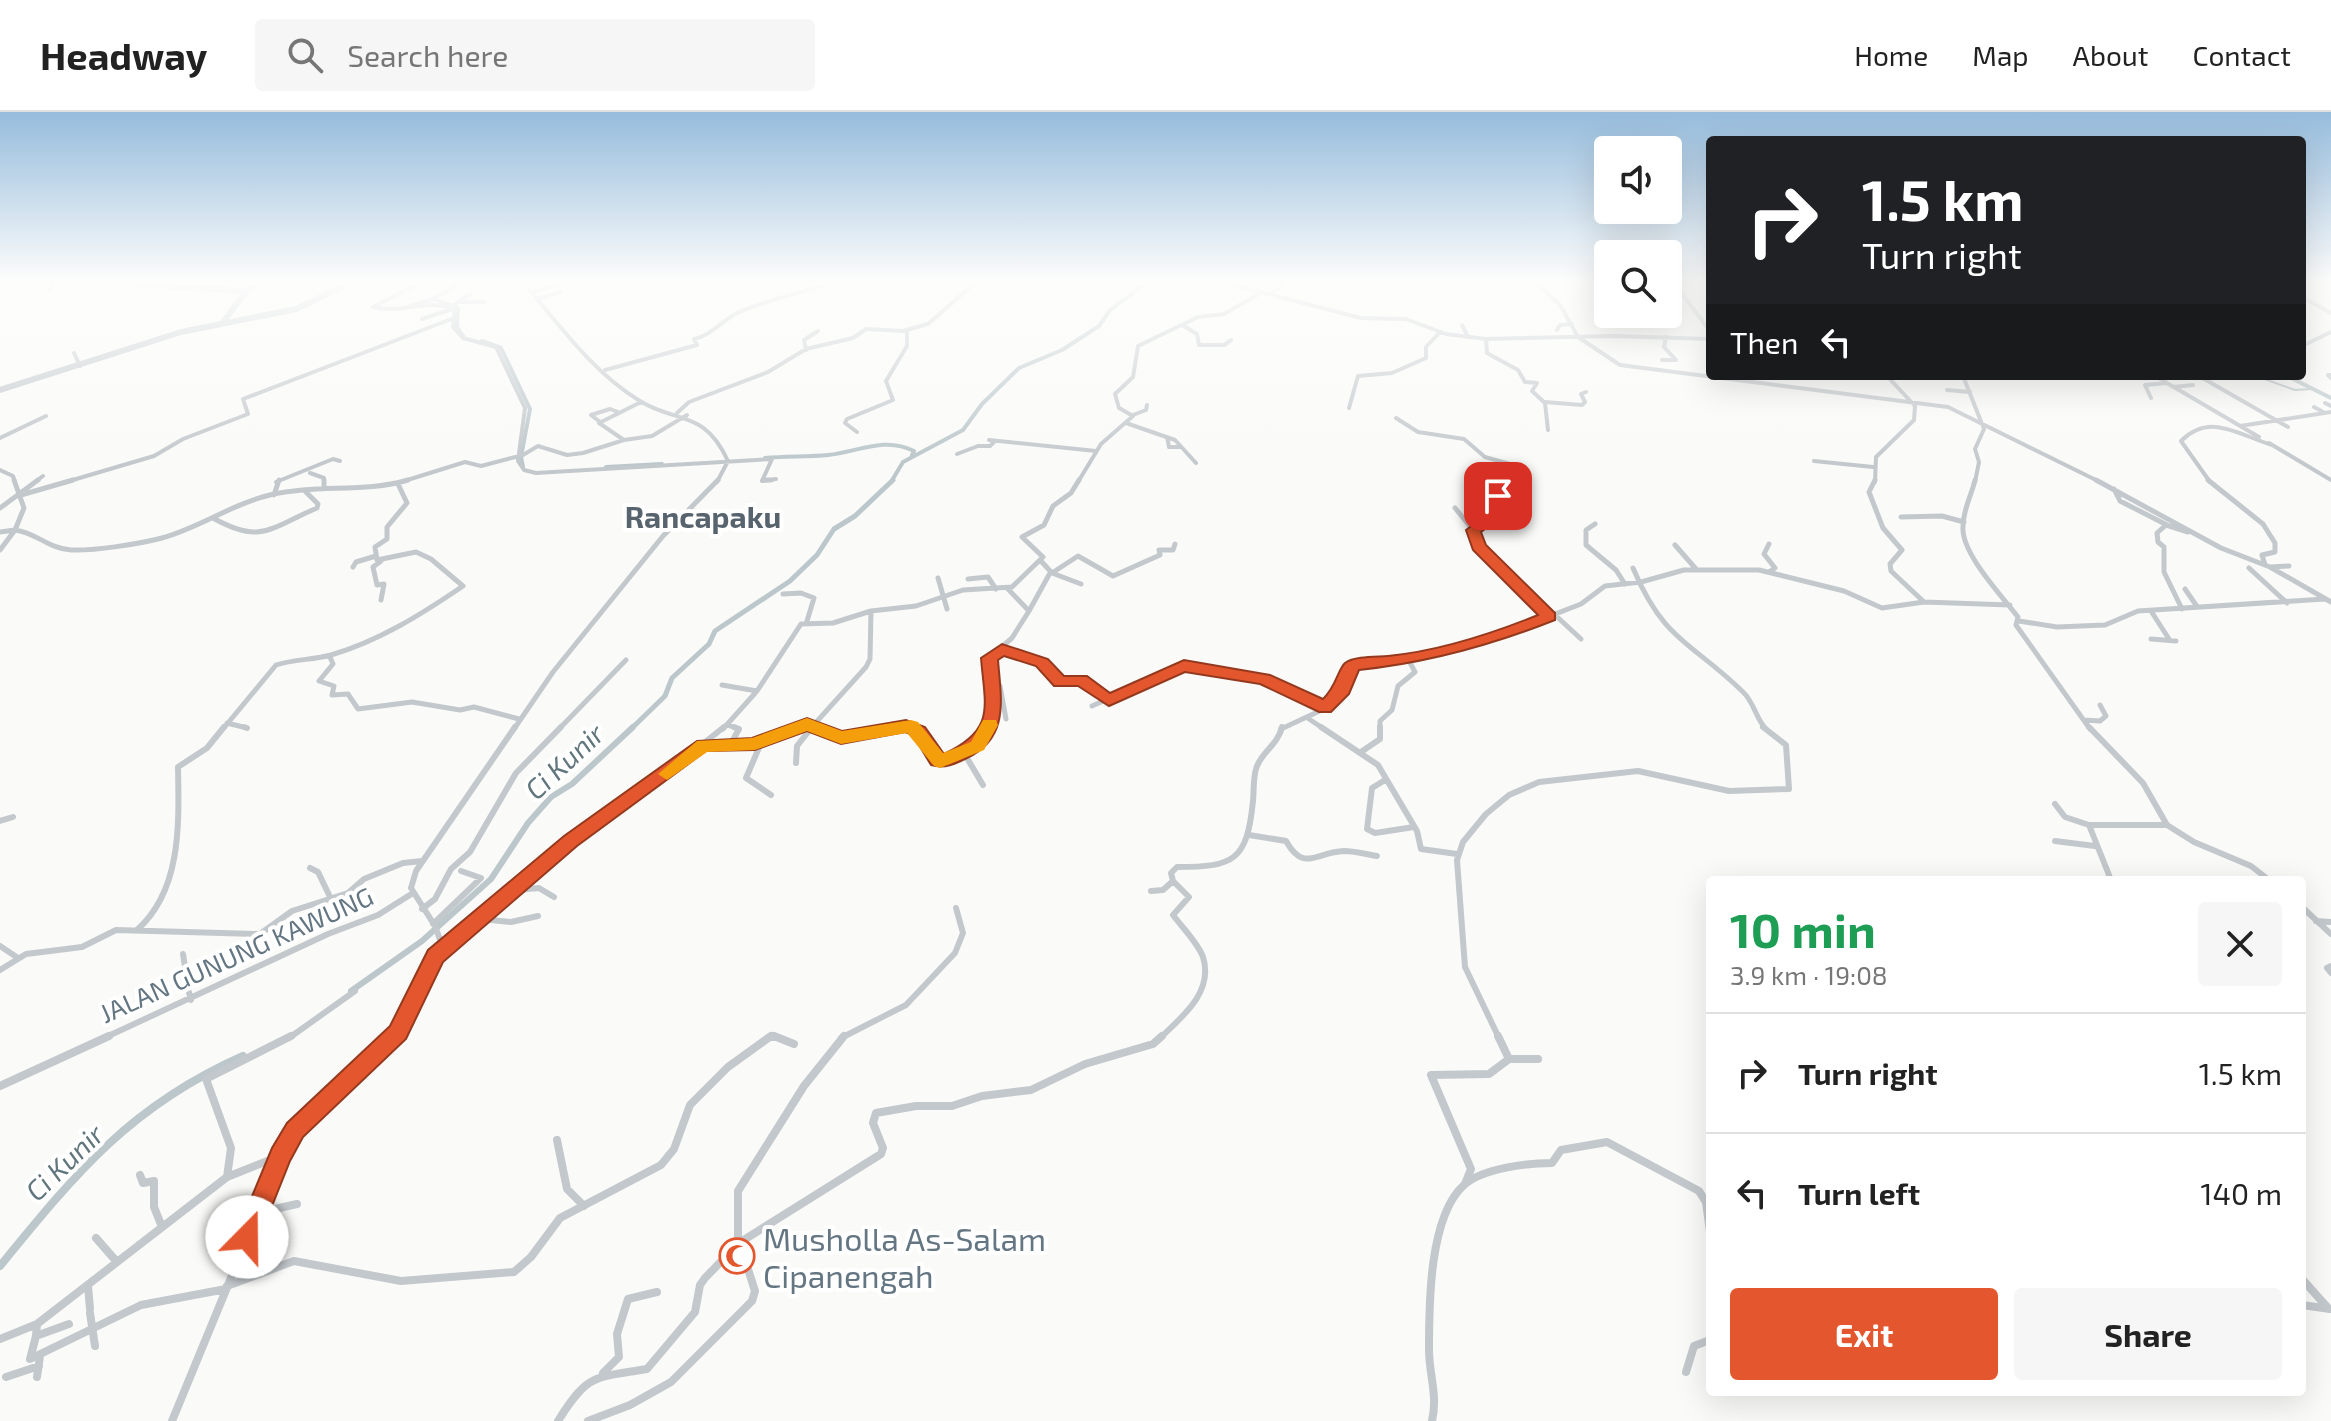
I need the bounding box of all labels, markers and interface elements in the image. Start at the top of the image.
search box [255,19,815,91]
text: Headway [40,32,207,78]
icon: search [283,33,327,77]
text: Search here [347,37,508,73]
text: Home [1854,38,1928,72]
text: Map [1972,38,2029,72]
text: About [2073,38,2148,72]
text: Contact [2192,38,2291,72]
map controls [1594,136,1682,328]
button: sound [1594,136,1682,224]
text: 1.5 km [1862,165,2024,232]
icon: right [1730,168,1834,272]
text: Turn right [1862,233,2022,276]
button: search [1594,240,1682,328]
icon: left [1814,320,1858,364]
text: Then [1730,324,1798,360]
pin [1464,462,1532,530]
icon: arrive [1476,474,1520,518]
district label: Rancapaku [625,498,781,534]
water label: Ci Kunir [517,715,611,806]
street label: JALAN GUNUNG KAWUNG [94,880,378,1028]
text: 10 min [1730,900,1876,958]
button: close [2198,902,2282,986]
text: 3.9 km · 19:08 [1730,959,1888,990]
icon: right [1730,1051,1774,1095]
text: Turn right [1798,1055,1938,1091]
text: 1.5 km [2199,1055,2282,1091]
water label: Ci Kunir [18,1116,111,1207]
icon: left [1730,1171,1774,1215]
text: Turn left [1798,1175,1920,1211]
text: 140 m [2201,1175,2282,1211]
position arrow [205,1195,289,1279]
place label: Musholla As-Salam Cipanengah [763,1219,1046,1294]
mosque icon: Musholla As-Salam Cipanengah [718,1237,756,1275]
button: Exit [1730,1288,1998,1380]
button: Share [2014,1288,2282,1380]

